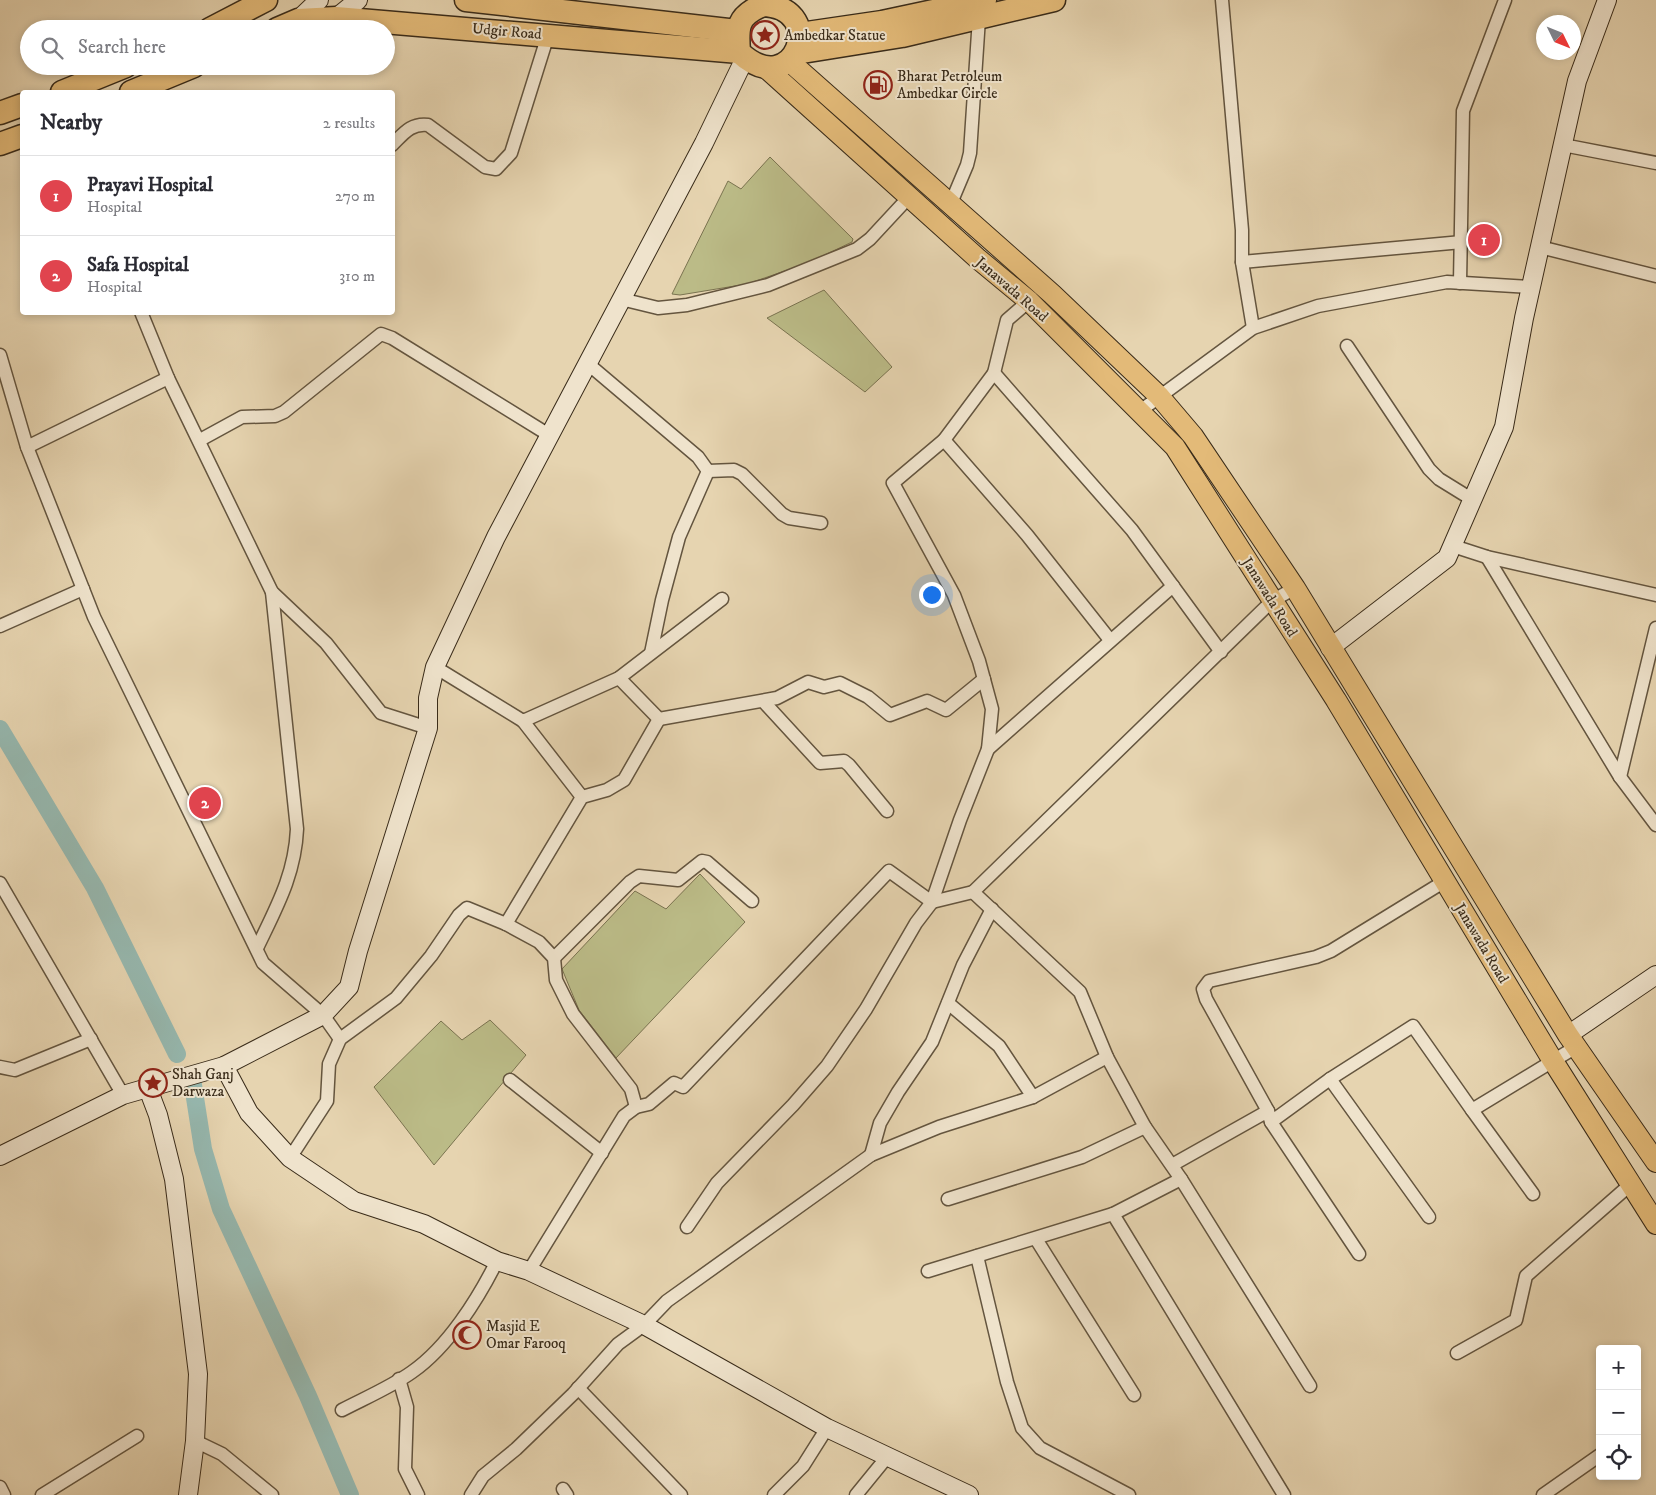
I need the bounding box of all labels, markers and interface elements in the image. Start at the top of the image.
north arrow [1536,15,1581,60]
street label: Udgir Road [471,19,543,44]
search box [20,20,395,75]
place icon: Ambedkar Statue [750,20,780,50]
place label: Ambedkar Statue [784,26,885,45]
icon: search [38,34,66,62]
text: Search here [78,36,166,59]
place label: Bharat Petroleum Ambedkar Circle [897,67,1002,103]
fuel station icon: Bharat Petroleum Ambedkar Circle [863,70,893,100]
text: Nearby [40,110,102,136]
text: 2 results [323,113,375,133]
text: Prayavi Hospital [87,174,213,197]
text: 1 [53,186,59,206]
text: 270 m [335,186,375,206]
text: Hospital [87,197,142,217]
pin: 1 [1468,221,1500,259]
street label: Janawada Road [970,251,1052,326]
text: Safa Hospital [87,254,189,277]
text: 2 [52,266,60,286]
text: 310 m [339,266,375,286]
text: Hospital [87,277,142,297]
street label: Janawada Road [1237,552,1302,641]
your location [919,582,945,608]
pin: 2 [189,784,221,822]
street label: Janawada Road [1449,898,1513,987]
place label: Shah Ganj Darwaza [172,1065,234,1101]
place icon: Shah Ganj Darwaza [138,1068,168,1098]
place label: Masjid E Omar Farooq [486,1317,566,1353]
mosque icon: Masjid E Omar Farooq [452,1320,482,1350]
map controls [1596,1345,1641,1480]
button: + [1596,1345,1641,1390]
button: − [1596,1390,1641,1435]
button: locate [1596,1435,1641,1480]

